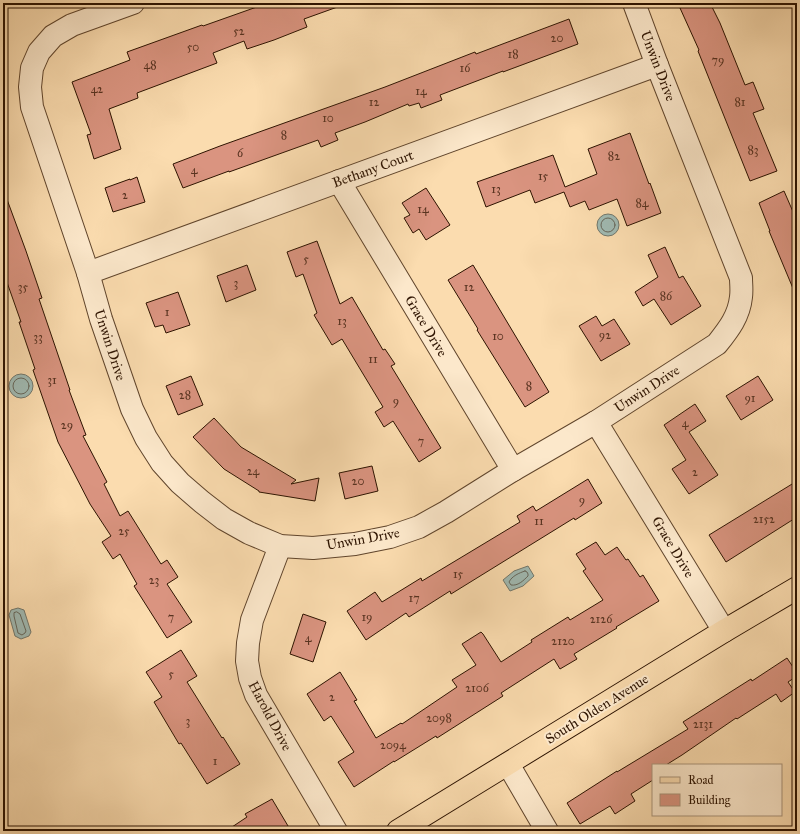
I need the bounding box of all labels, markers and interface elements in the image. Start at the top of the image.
house number: 52 [233,24,245,38]
street label: Unwin Drive [637,28,679,104]
house number: 20 [551,31,563,45]
house number: 50 [187,40,199,54]
house number: 18 [507,47,519,61]
house number: 79 [712,53,724,67]
house number: 48 [143,58,157,72]
house number: 16 [460,61,471,75]
house number: 42 [91,82,103,96]
house number: 14 [415,84,427,98]
house number: 12 [369,95,379,109]
house number: 81 [734,95,746,109]
house number: 10 [322,111,334,125]
house number: 8 [281,128,287,142]
house number: 83 [747,143,759,157]
house number: 6 [237,146,244,160]
street label: Bethany Court [330,146,416,192]
house number: 82 [608,149,620,163]
house number: 4 [191,163,198,177]
house number: 15 [538,169,549,183]
house number: 13 [491,182,501,196]
house number: 2 [122,188,128,202]
house number: 84 [635,196,649,210]
house number: 14 [417,202,429,216]
house number: 5 [303,252,309,266]
house number: 3 [234,276,239,290]
house number: 35 [18,280,29,294]
house number: 12 [464,280,474,294]
house number: 86 [660,289,673,303]
street label: Grace Drive [401,292,451,360]
house number: 1 [165,305,170,319]
street label: Unwin Drive [90,307,130,383]
house number: 13 [337,314,347,328]
house number: 92 [599,328,611,342]
house number: 10 [492,329,504,343]
house number: 33 [33,330,43,344]
house number: 11 [368,352,378,366]
street label: Unwin Drive [611,362,683,416]
house number: 31 [47,373,57,387]
house number: 8 [526,379,532,393]
house number: 28 [179,388,191,402]
house number: 91 [744,391,756,405]
house number: 9 [393,394,399,408]
house number: 4 [682,416,689,430]
house number: 29 [61,418,73,432]
house number: 7 [418,434,424,448]
house number: 24 [247,464,260,478]
house number: 2 [692,465,698,479]
house number: 20 [352,474,364,488]
house number: 9 [579,493,585,507]
house number: 2152 [753,512,775,526]
street label: Grace Drive [648,513,698,581]
house number: 11 [534,514,544,528]
house number: 25 [118,524,130,538]
street label: Unwin Drive [325,524,401,554]
house number: 15 [453,567,464,581]
house number: 23 [149,573,160,587]
house number: 17 [408,591,420,605]
house number: 7 [168,610,174,624]
house number: 19 [361,610,373,624]
house number: 2126 [590,612,613,626]
house number: 4 [305,631,312,645]
house number: 2120 [551,634,575,648]
house number: 5 [168,667,174,681]
street label: South Olden Avenue [542,670,652,748]
street label: Harold Drive [245,678,296,754]
house number: 2106 [465,681,490,695]
house number: 2 [329,690,335,704]
house number: 2098 [426,711,452,725]
house number: 3 [186,714,191,728]
house number: 2131 [693,717,713,731]
house number: 2094 [380,738,406,752]
house number: 1 [213,754,218,768]
legend [652,764,782,816]
text: Road [688,773,714,787]
text: Building [688,793,731,808]

